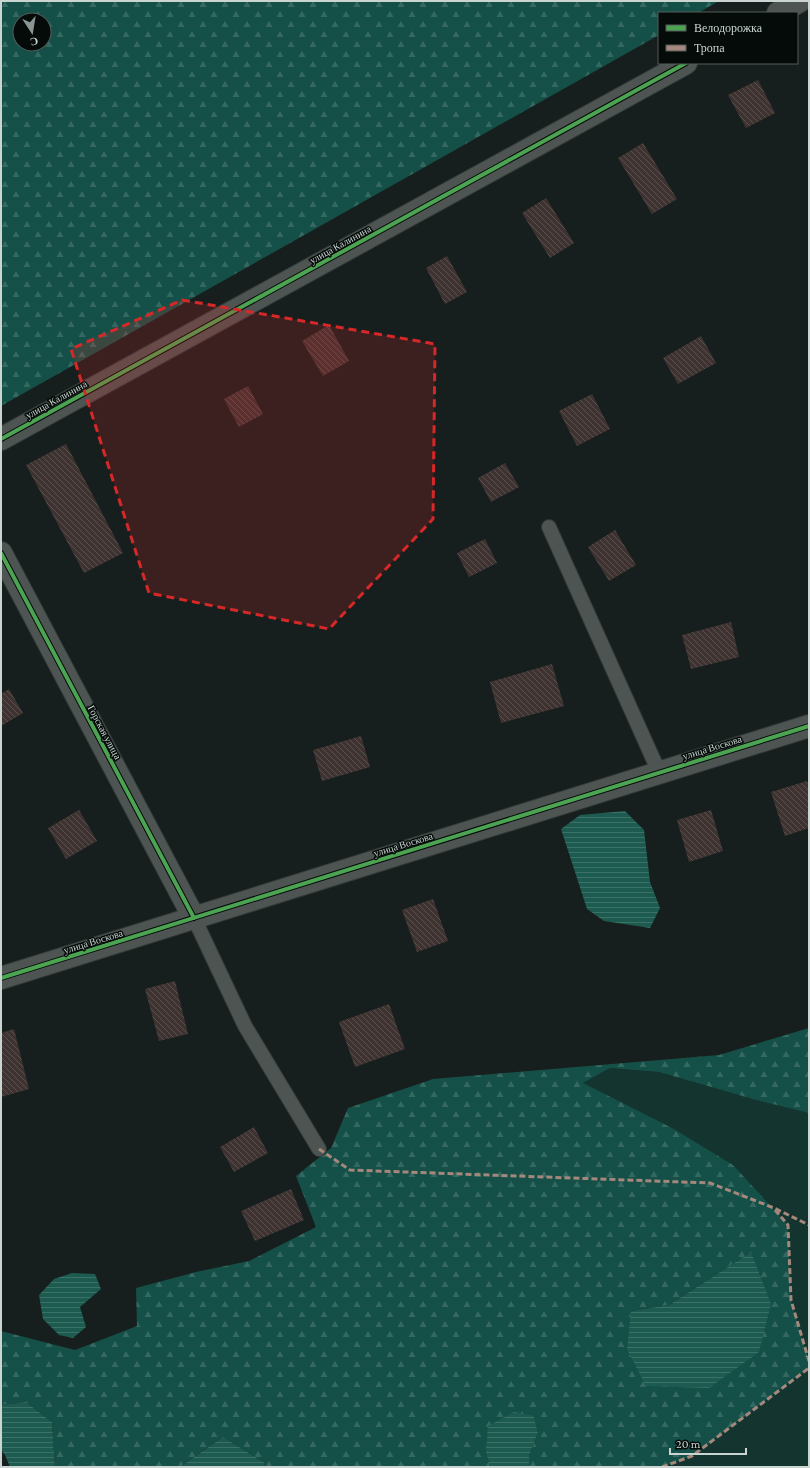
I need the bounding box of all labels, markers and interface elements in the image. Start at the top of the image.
north arrow [12,12,52,52]
legend [658,12,798,64]
text: Велодорожка [694,21,763,35]
text: С [29,35,39,48]
text: Тропа [694,41,725,55]
street label: улица Калинина [308,223,373,266]
street label: улица Калинина [24,378,89,421]
street label: Горская улица [86,703,124,762]
street label: улица Воскова [681,733,744,762]
street label: улица Воскова [372,830,435,859]
street label: улица Воскова [62,927,125,956]
scale bar [670,1430,746,1456]
text: 20 m [676,1437,701,1451]

